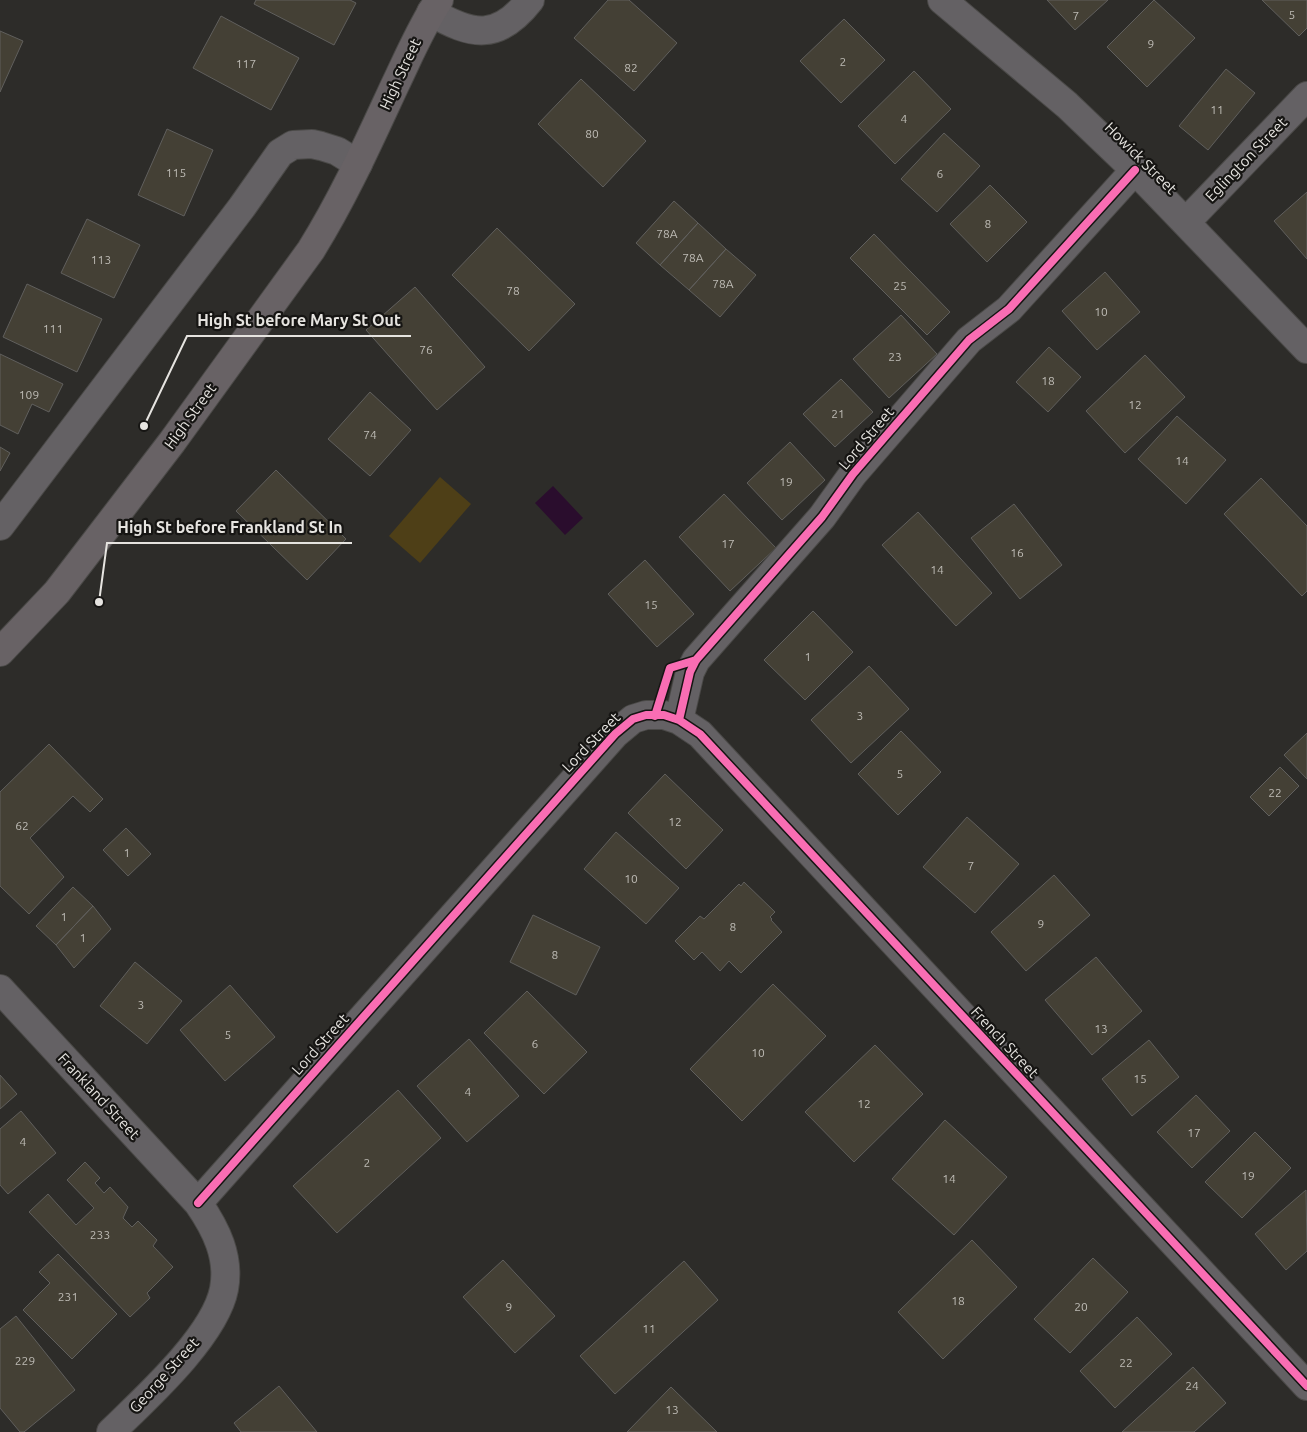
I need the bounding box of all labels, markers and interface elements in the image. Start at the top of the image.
house number: 5 [1289,8,1295,21]
house number: 7 [1073,9,1079,22]
street label: High Street [376,36,424,112]
house number: 9 [1148,37,1154,50]
house number: 2 [840,55,846,68]
house number: 117 [236,57,256,70]
house number: 82 [624,61,638,74]
house number: 11 [1210,103,1224,116]
house number: 4 [901,112,908,125]
street label: Eglington Street [1202,113,1290,205]
street label: Howick Street [1102,119,1180,197]
house number: 80 [585,127,599,140]
house number: 115 [166,166,186,179]
house number: 6 [937,167,944,180]
house number: 8 [985,217,992,230]
house number: 78A [656,227,678,240]
house number: 78A [682,251,704,264]
house number: 113 [91,253,111,266]
house number: 78A [712,277,734,290]
house number: 25 [893,279,907,292]
house number: 78 [506,284,520,297]
callout: High St before Mary St Out [187,305,411,336]
house number: 10 [1094,305,1108,318]
text: High St before Mary St Out [197,311,401,329]
house number: 111 [43,322,63,335]
house number: 76 [419,343,433,356]
house number: 23 [888,350,902,363]
house number: 18 [1041,374,1055,387]
street label: High Street [161,380,219,452]
house number: 109 [19,388,39,401]
house number: 12 [1128,398,1142,411]
street label: Lord Street [835,403,897,473]
house number: 21 [831,407,845,420]
house number: 74 [363,428,377,441]
house number: 14 [1175,454,1189,467]
house number: 19 [779,475,793,488]
callout: High St before Frankland St In [107,512,352,543]
text: High St before Frankland St In [117,518,343,536]
house number: 17 [721,537,735,550]
house number: 16 [1010,546,1024,559]
house number: 14 [930,563,944,576]
house number: 15 [644,598,658,611]
house number: 1 [805,650,811,663]
street label: Lord Street [558,709,624,775]
house number: 3 [857,709,863,722]
house number: 5 [897,767,903,780]
house number: 22 [1268,786,1282,799]
house number: 12 [668,815,682,828]
house number: 62 [15,819,29,832]
house number: 1 [124,846,130,859]
house number: 7 [968,859,974,872]
house number: 10 [624,872,638,885]
house number: 1 [61,910,67,923]
house number: 9 [1038,917,1044,930]
house number: 8 [730,920,737,933]
house number: 1 [80,931,86,944]
house number: 8 [552,948,559,961]
house number: 3 [138,998,144,1011]
street label: French Street [968,1003,1042,1081]
street label: Lord Street [288,1010,352,1078]
house number: 13 [1094,1022,1108,1035]
house number: 5 [225,1028,231,1041]
house number: 6 [532,1037,539,1050]
house number: 10 [751,1046,765,1059]
street label: Frankland Street [55,1049,143,1143]
house number: 15 [1133,1072,1147,1085]
house number: 4 [465,1085,472,1098]
house number: 12 [857,1097,871,1110]
house number: 17 [1187,1126,1201,1139]
house number: 4 [20,1135,27,1148]
house number: 2 [364,1156,370,1169]
house number: 19 [1241,1169,1255,1182]
house number: 14 [942,1172,956,1185]
house number: 233 [90,1228,110,1241]
house number: 231 [58,1290,78,1303]
house number: 18 [951,1294,965,1307]
house number: 9 [506,1300,512,1313]
house number: 20 [1074,1300,1088,1313]
house number: 11 [642,1322,656,1335]
street label: George Street [126,1334,202,1416]
house number: 229 [15,1354,35,1367]
house number: 22 [1119,1356,1133,1369]
house number: 24 [1185,1379,1199,1392]
house number: 13 [665,1403,679,1416]

